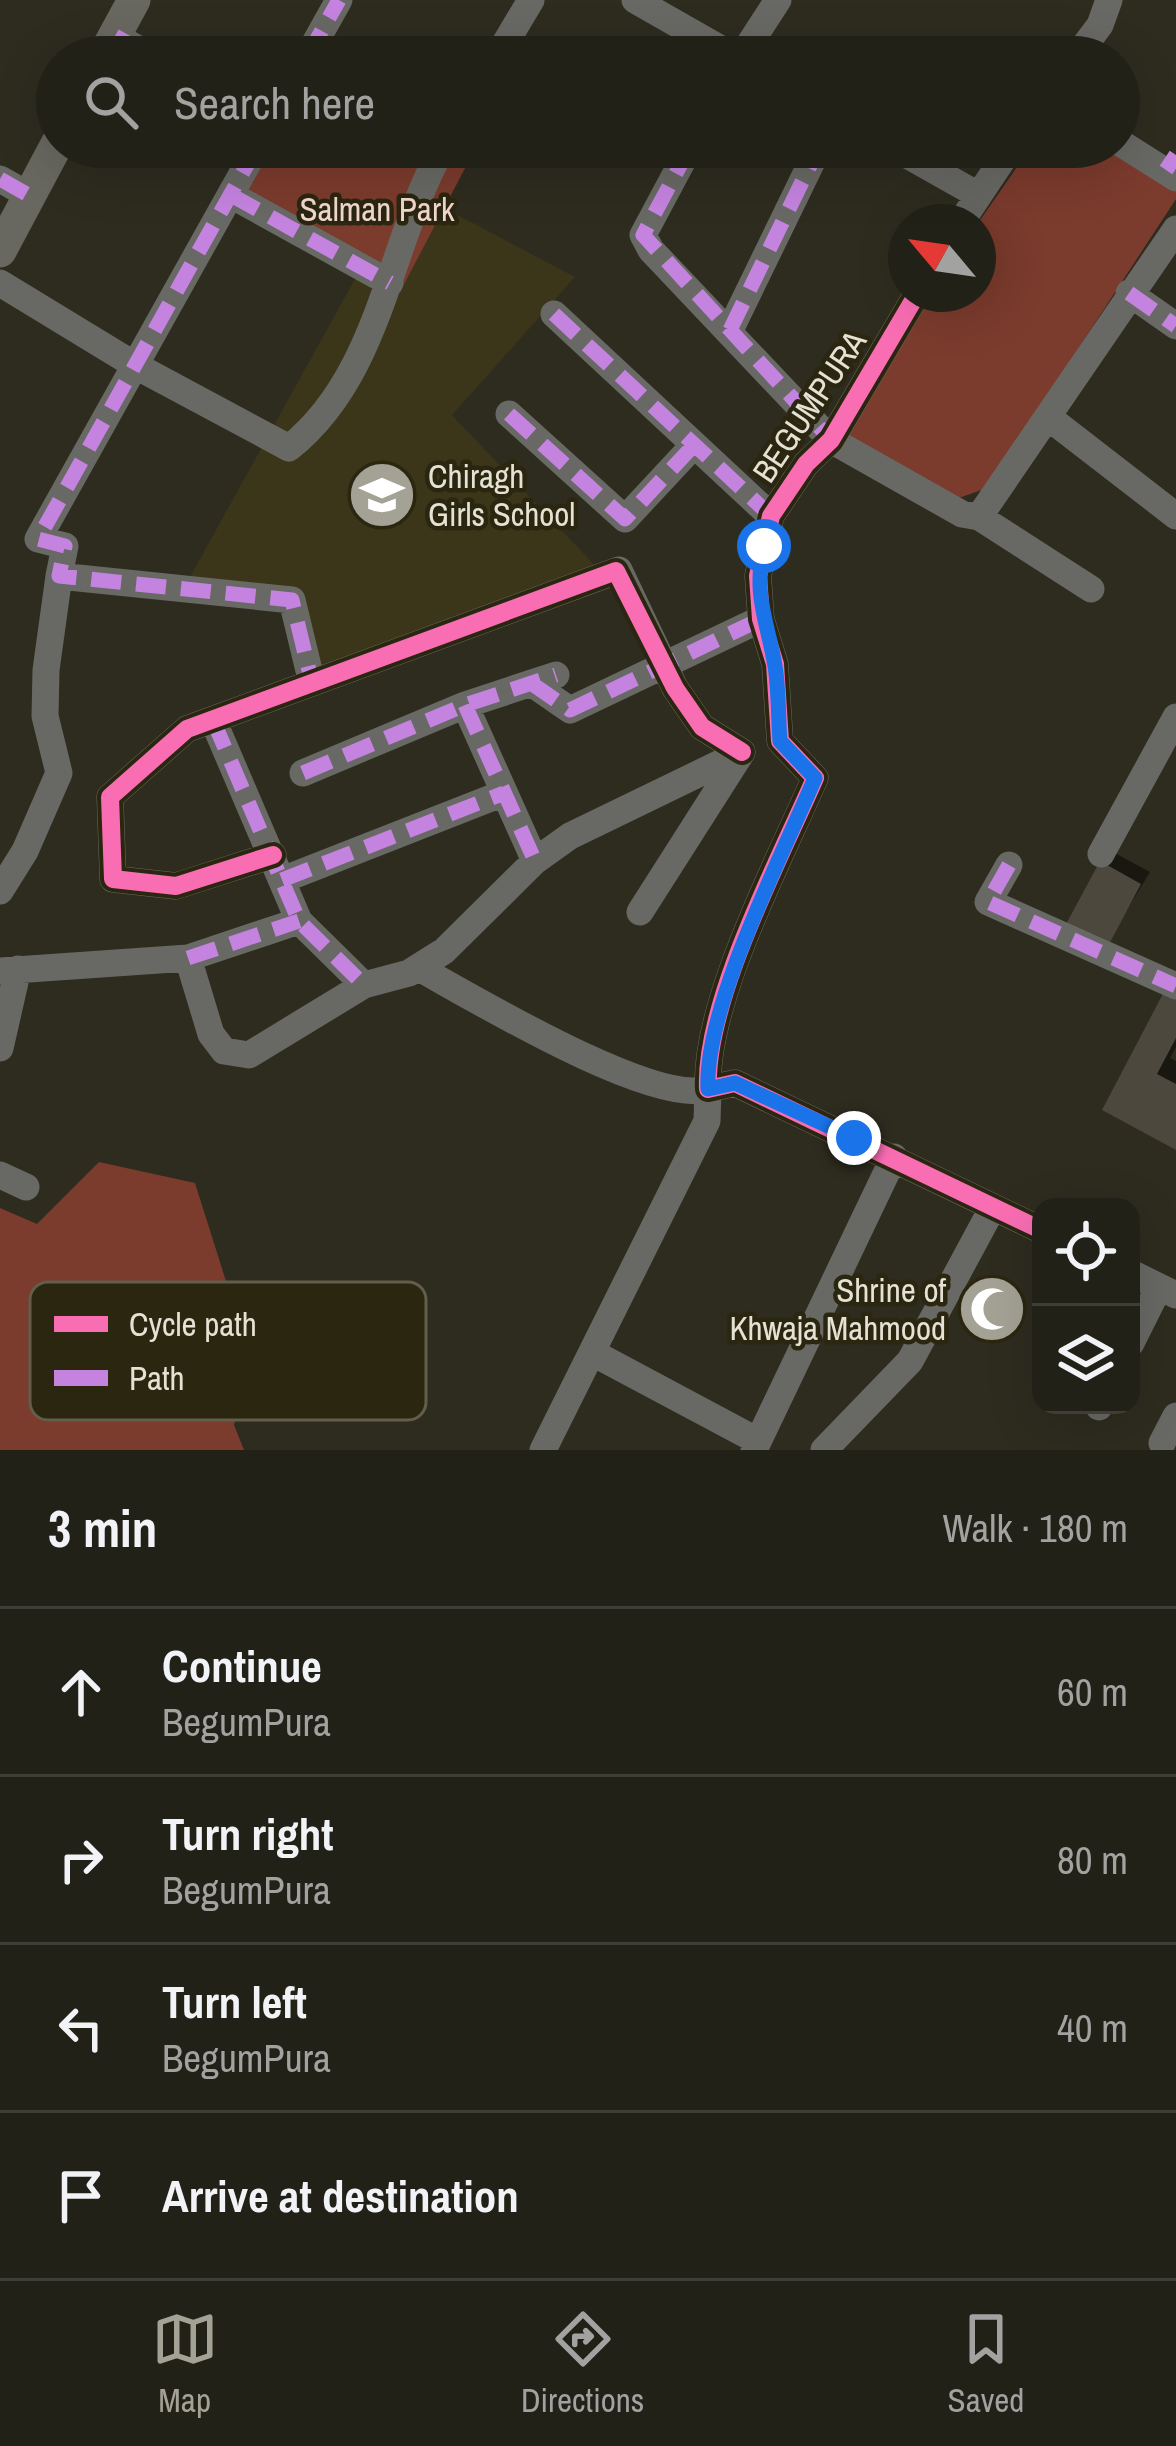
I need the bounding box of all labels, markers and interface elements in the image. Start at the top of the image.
search box [36,36,1140,168]
icon: search [78,69,144,135]
text: Search here [174,72,375,133]
park label: Salman Park [300,187,455,231]
north arrow [888,204,996,312]
street label: BEGUMPURA [742,321,877,491]
place label: Chiragh Girls School [428,454,575,536]
school or university icon: Chiragh Girls School [347,460,417,530]
route start [737,519,791,573]
route end [827,1111,881,1165]
map controls [1032,1198,1140,1414]
button: locate [1032,1198,1140,1306]
place label: Shrine of Khwaja Mahmood [729,1268,946,1350]
mosque icon: Shrine of Khwaja Mahmood [957,1274,1027,1344]
legend [30,1282,426,1420]
text: Cycle path [129,1302,257,1346]
button: layers [1032,1306,1140,1414]
text: Path [129,1356,185,1400]
text: 3 min [48,1494,157,1563]
text: Walk · 180 m [943,1502,1128,1554]
text: Continue [162,1635,322,1696]
icon: ahead [48,1659,114,1725]
text: 60 m [1057,1666,1128,1718]
text: BegumPura [162,1696,331,1748]
text: Turn right [162,1803,334,1864]
icon: right [48,1827,114,1893]
text: 80 m [1057,1834,1128,1886]
text: BegumPura [162,1864,331,1916]
text: Turn left [162,1971,307,2032]
icon: left [48,1995,114,2061]
text: 40 m [1057,2002,1128,2054]
text: BegumPura [162,2032,331,2084]
icon: arrive [48,2163,114,2229]
text: Arrive at destination [162,2165,519,2226]
tab: Map [152,2306,218,2422]
tab: Directions [521,2306,644,2422]
tab: Saved [948,2306,1024,2422]

